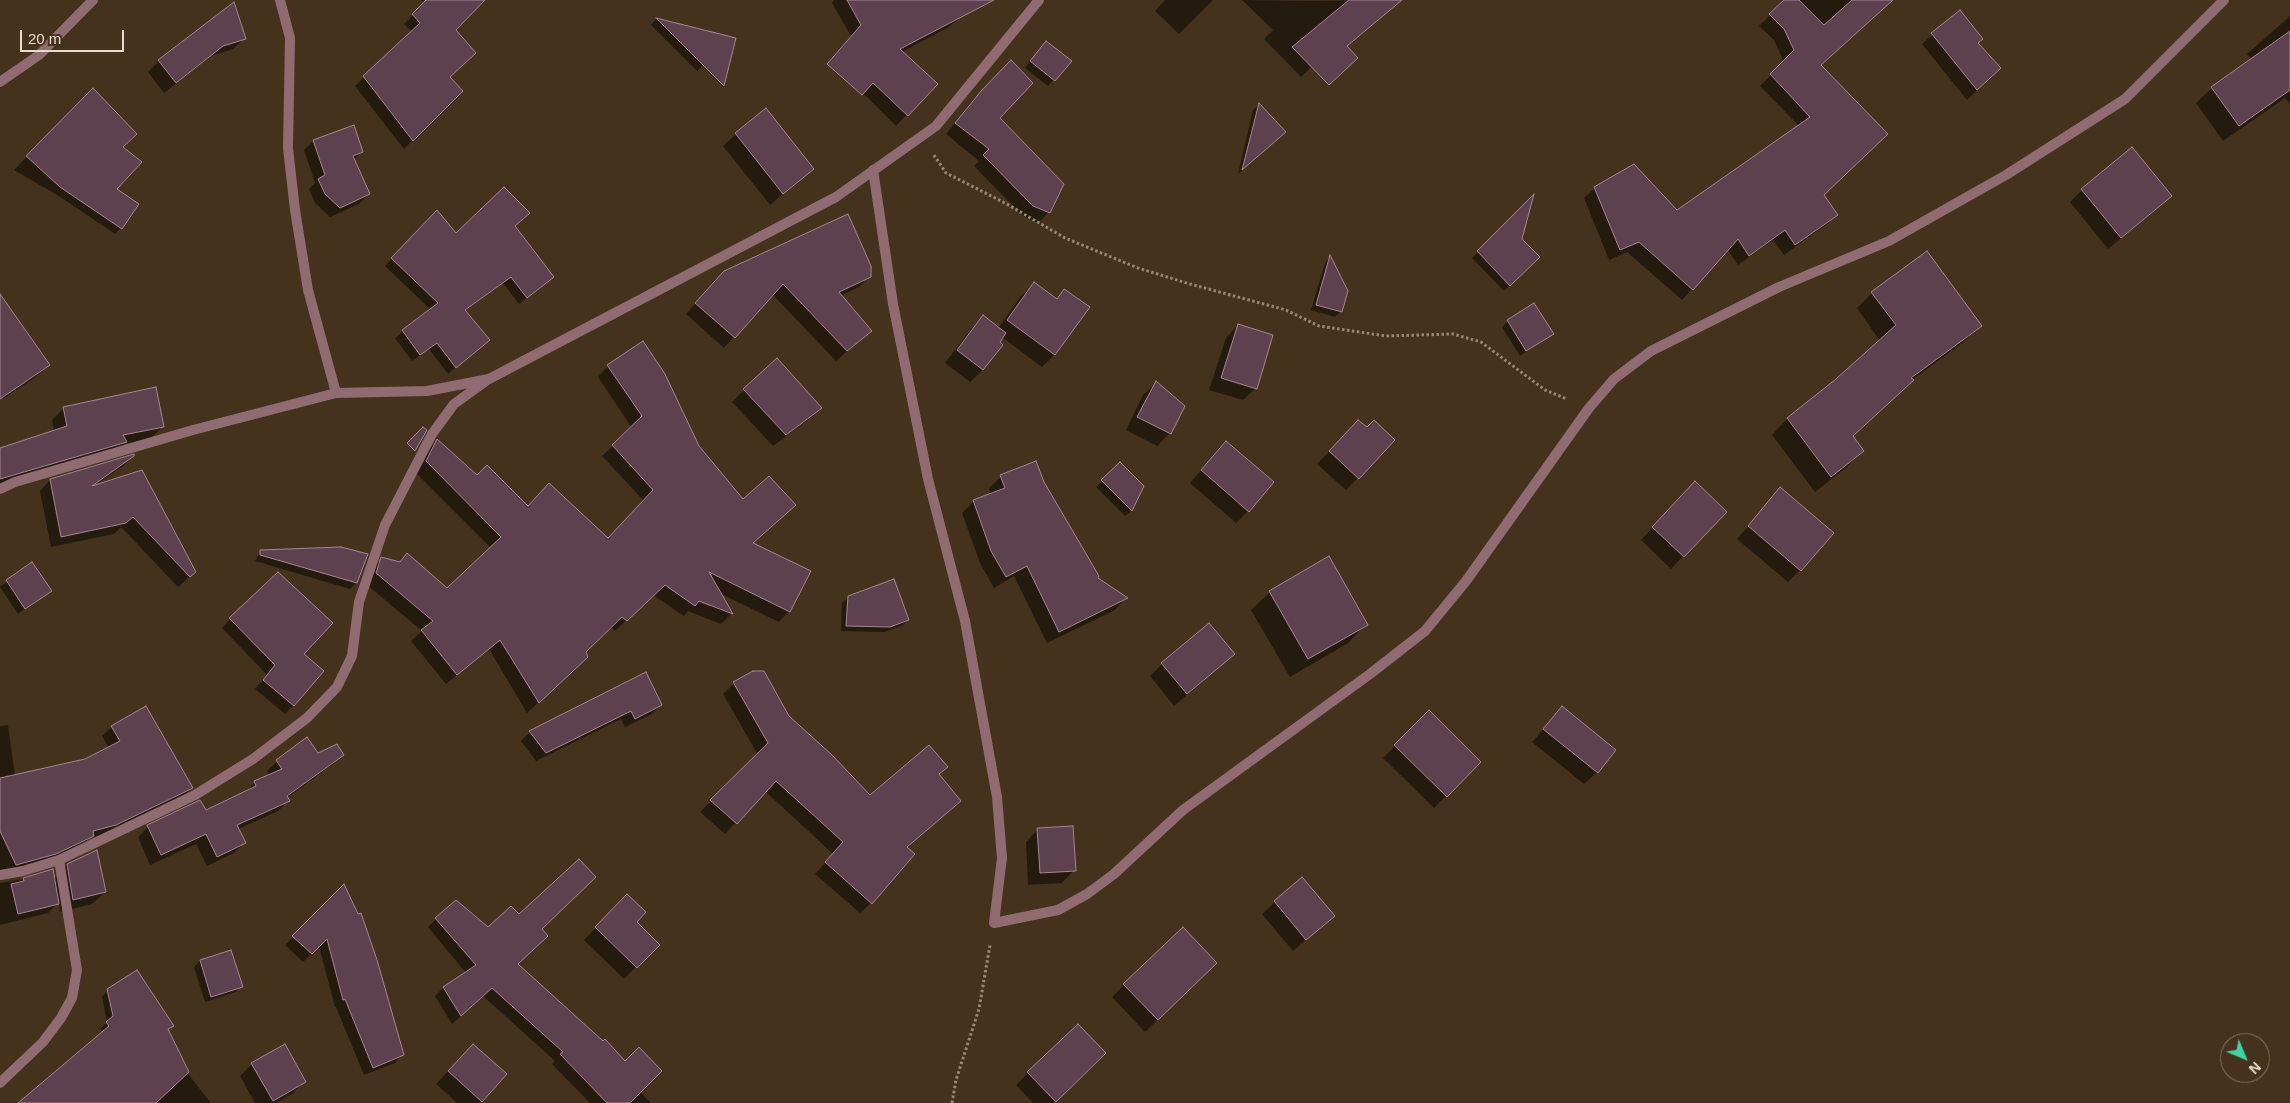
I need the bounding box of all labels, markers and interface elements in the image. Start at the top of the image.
scale bar [22,20,126,52]
text: 20 m [28,30,61,47]
north arrow [2220,1033,2270,1083]
text: N [2246,1059,2264,1077]

